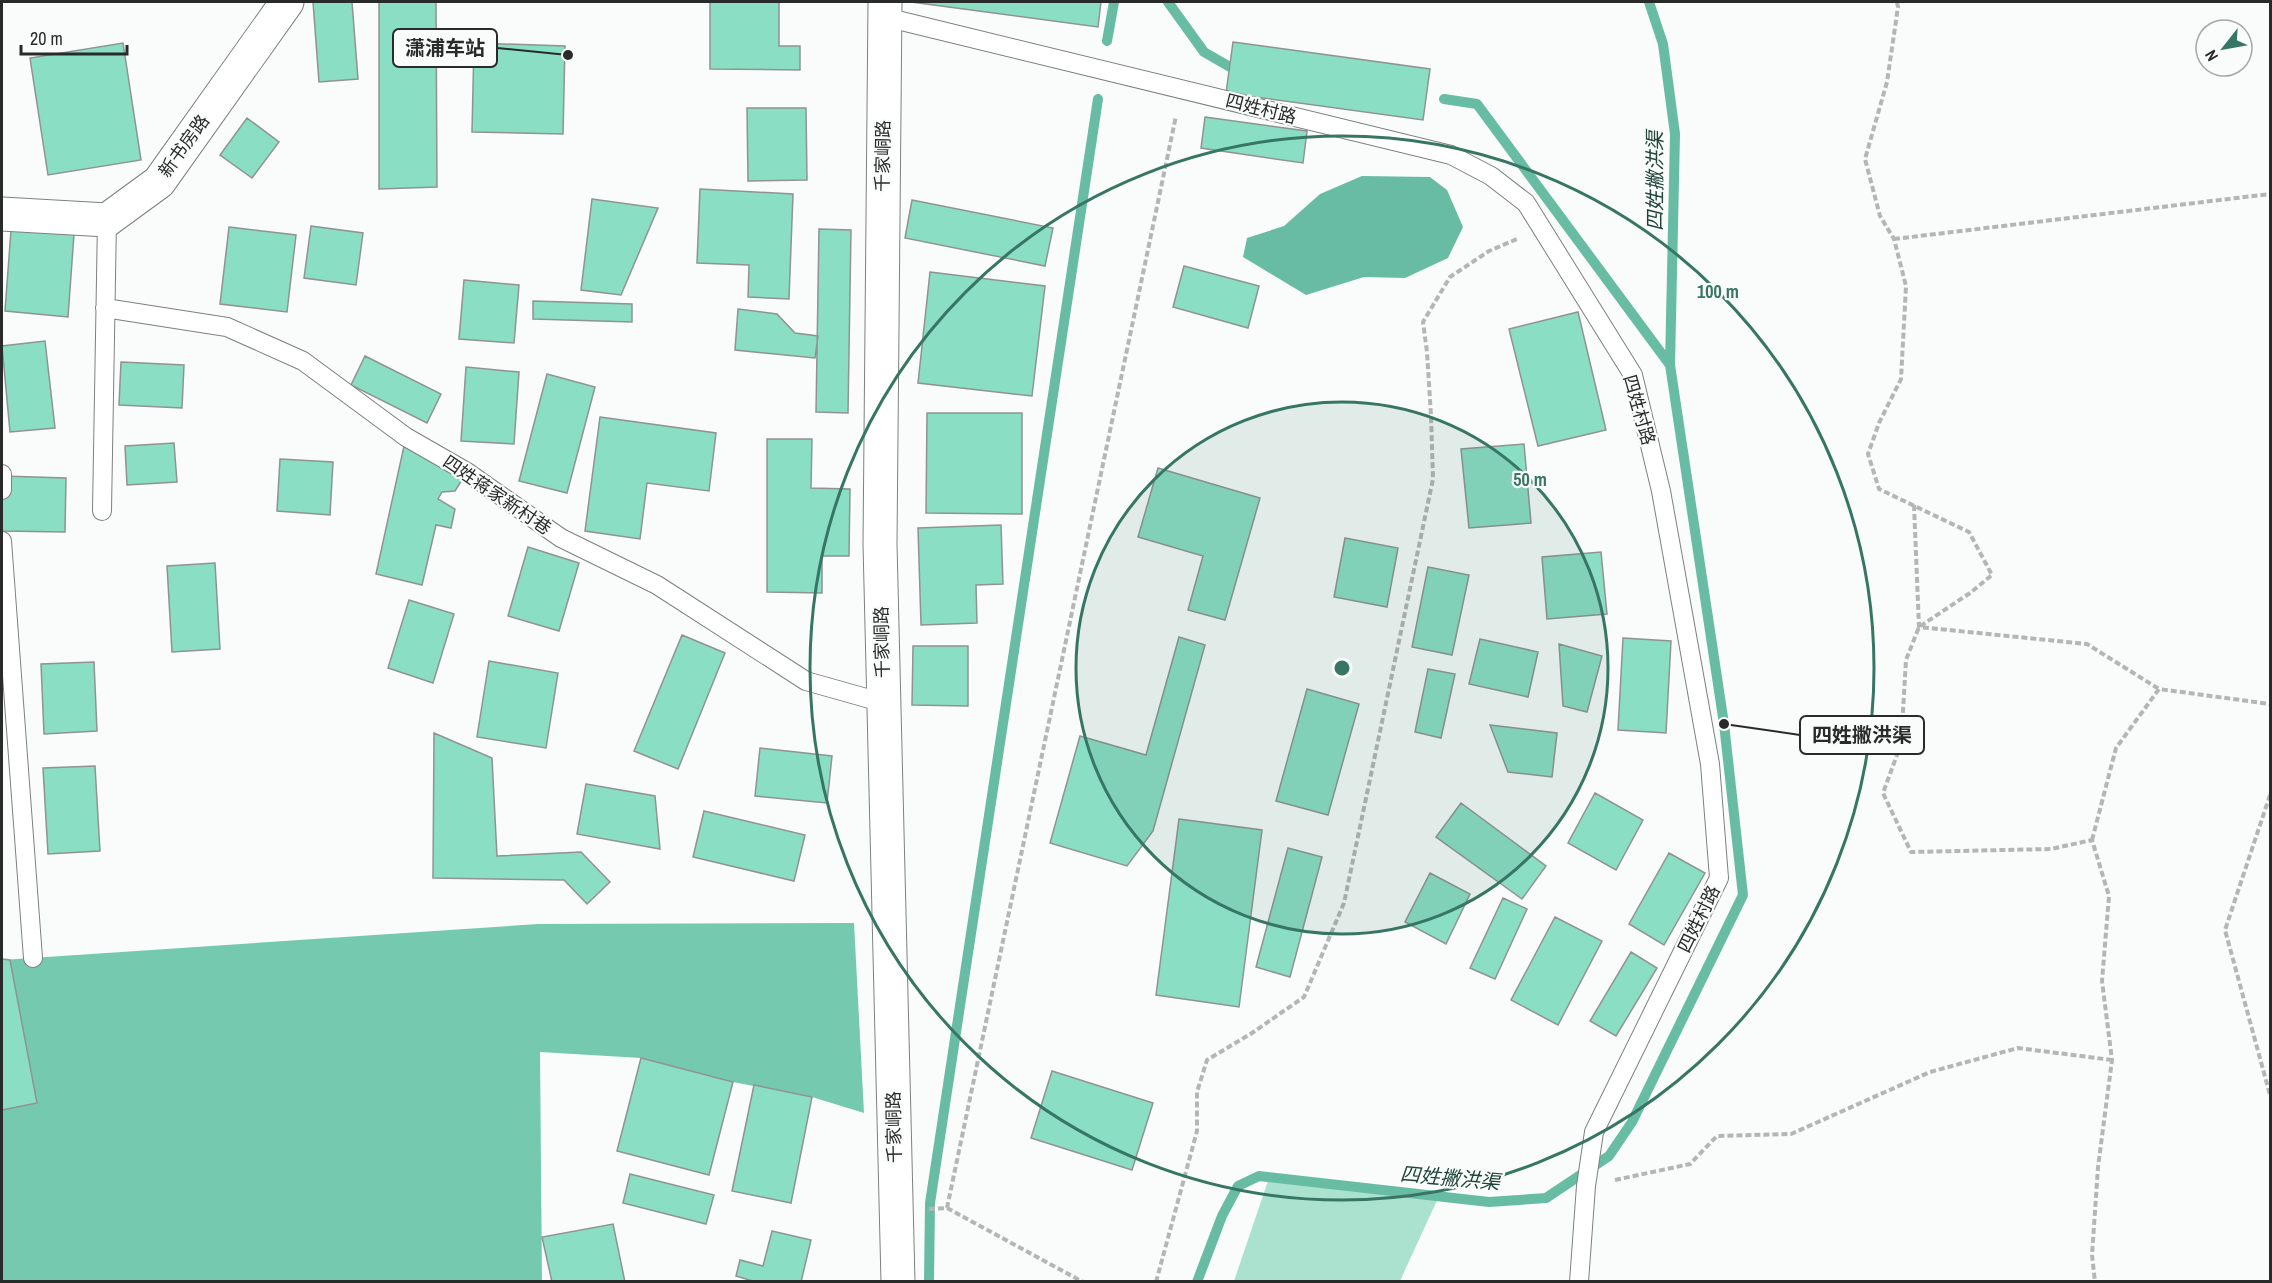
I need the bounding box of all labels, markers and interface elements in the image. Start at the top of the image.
scale bar [21,18,128,56]
north arrow [2194,18,2254,78]
text: 20 m [30,26,63,51]
callout: 潇浦车站 [393,29,497,67]
text: 潇浦车站 [405,34,485,61]
text: N [2199,46,2223,65]
street label: 四姓村路 [1223,88,1299,129]
street label: 新书房路 [152,109,215,182]
street label: 千家峒路 [869,120,896,192]
water label: 四姓撇洪渠 [1641,128,1668,231]
text: 100 m [1697,279,1739,304]
street label: 四姓村路 [1618,372,1661,448]
street label: 四姓蒋家新村巷 [438,449,556,540]
text: 50 m [1513,467,1547,492]
street label: 千家峒路 [868,606,895,678]
centre of rings [1332,658,1352,678]
callout: 四姓撇洪渠 [1800,716,1924,754]
text: 四姓撇洪渠 [1812,721,1912,748]
street label: 四姓村路 [1672,881,1726,957]
street label: 千家峒路 [880,1091,907,1163]
water label: 四姓撇洪渠 [1399,1160,1504,1196]

